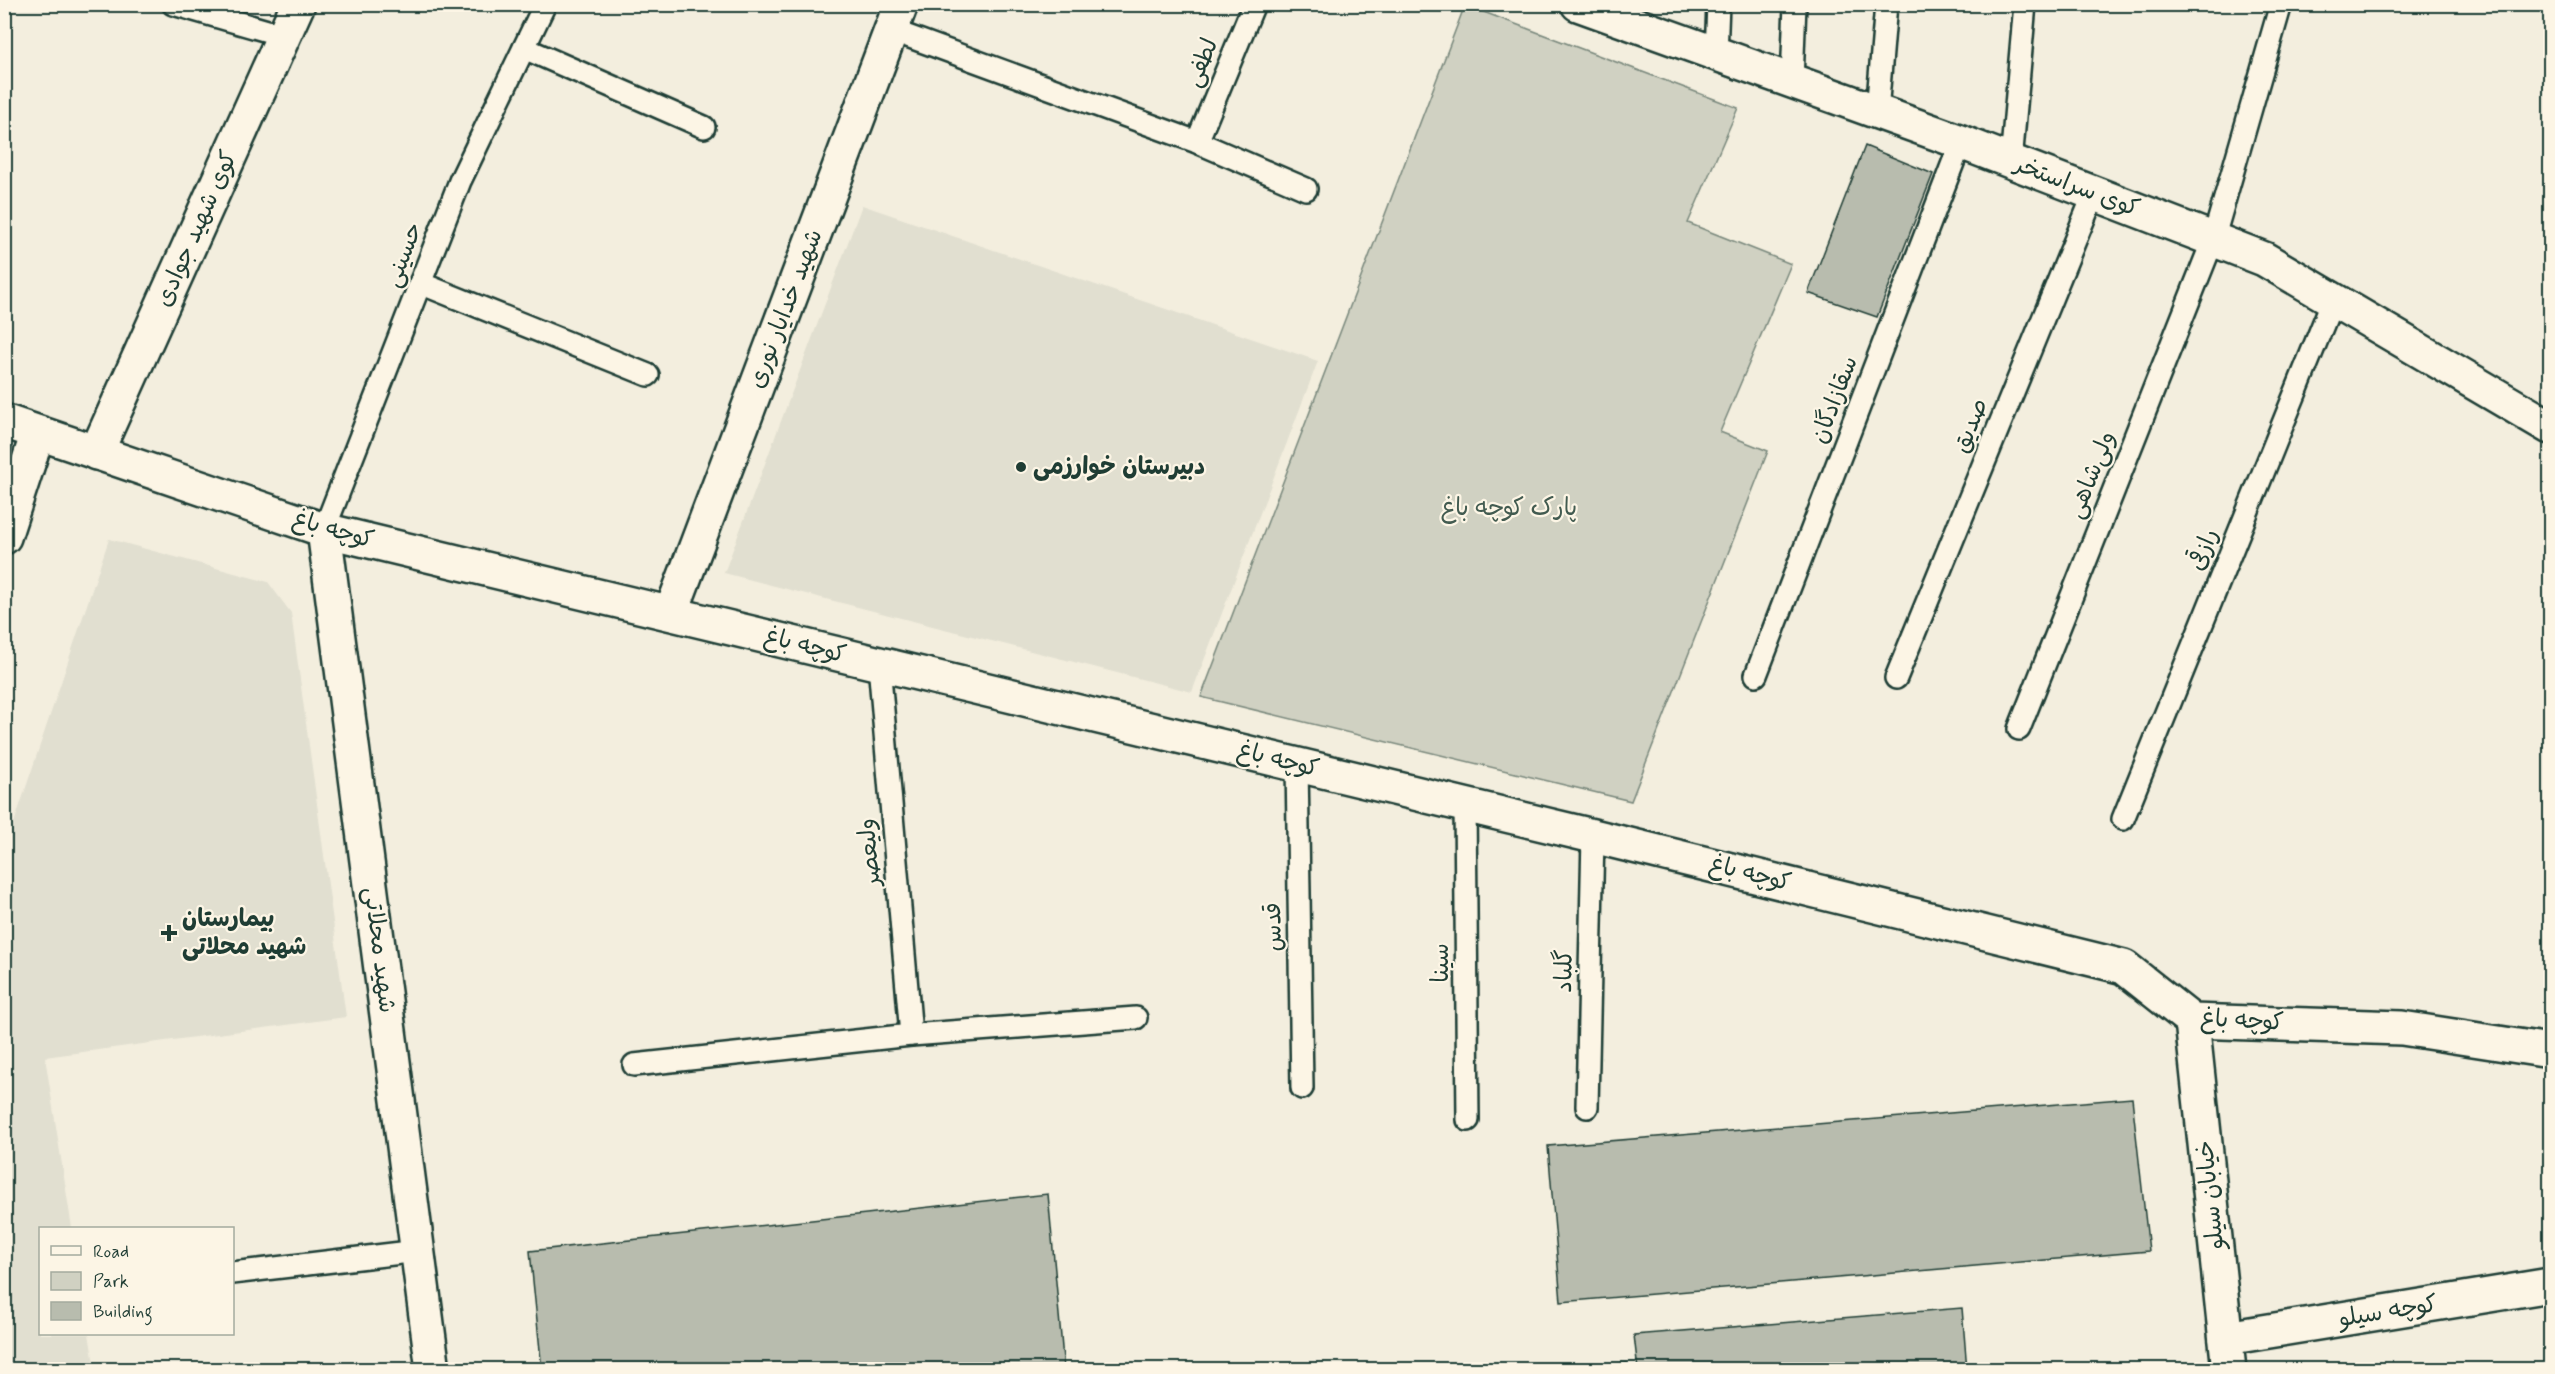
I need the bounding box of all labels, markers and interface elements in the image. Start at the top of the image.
street label: لطفی [1178,34,1226,92]
street label: کوی شهید جوادی [149,146,245,312]
street label: کوی سراستخر [2008,148,2144,225]
street label: حسینی [377,218,431,292]
street label: شهید خدایار نوری [741,225,831,393]
street label: سقازادگان [1804,352,1866,448]
street label: صدیق [1946,394,1996,458]
street label: ولی‌شاهی [2060,427,2124,523]
place label: دبیرستان خوارزمی [1033,452,1205,483]
marker: دبیرستان خوارزمی [1014,460,1028,474]
park label: پارک کوچه باغ [1441,493,1577,524]
street label: کوچه باغ [289,504,377,556]
street label: رازقی [2181,524,2226,576]
street label: کوچه باغ [761,621,849,671]
street label: کوچه باغ [1234,735,1322,785]
street label: ولیعصر [852,817,889,889]
street label: کوچه باغ [1706,849,1794,899]
street label: شهید محلاتی [356,885,402,1015]
street label: قدس [1258,902,1290,952]
place label: بیمارستان شهید محلاتی [182,904,306,963]
marker: بیمارستان شهید محلاتی [160,924,178,942]
street label: سینا [1426,943,1457,983]
street label: گلباد [1549,949,1581,993]
street label: کوچه باغ [2200,1003,2284,1039]
street label: خیابان سیلو [2190,1139,2232,1252]
legend [39,1227,234,1335]
text: Road [93,1240,129,1264]
text: Park [93,1270,129,1294]
street label: کوچه سیلو [2335,1289,2440,1335]
text: Building [93,1300,153,1326]

